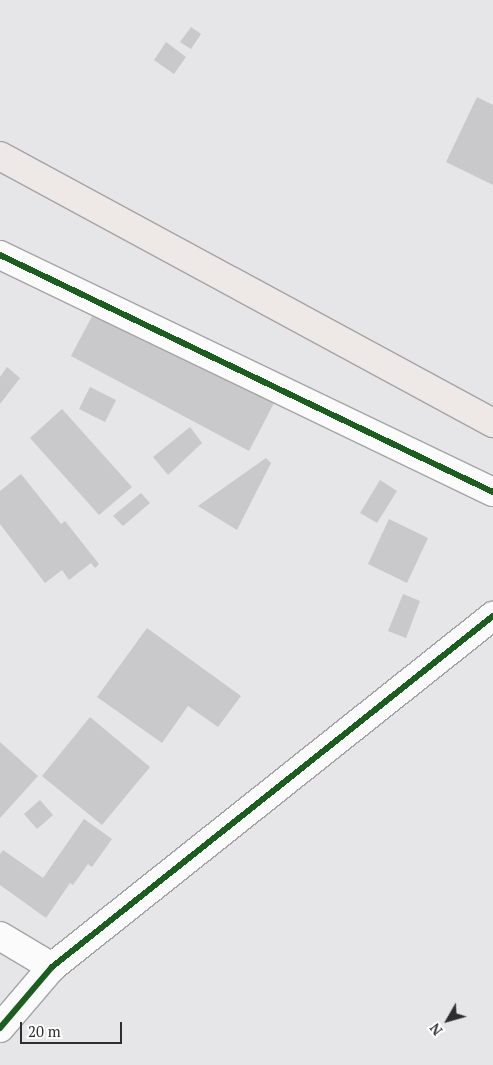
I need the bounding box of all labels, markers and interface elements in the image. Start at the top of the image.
north arrow [423,995,473,1045]
scale bar [22,1012,125,1044]
text: N [425,1020,447,1040]
text: 20 m [28,1021,61,1041]

